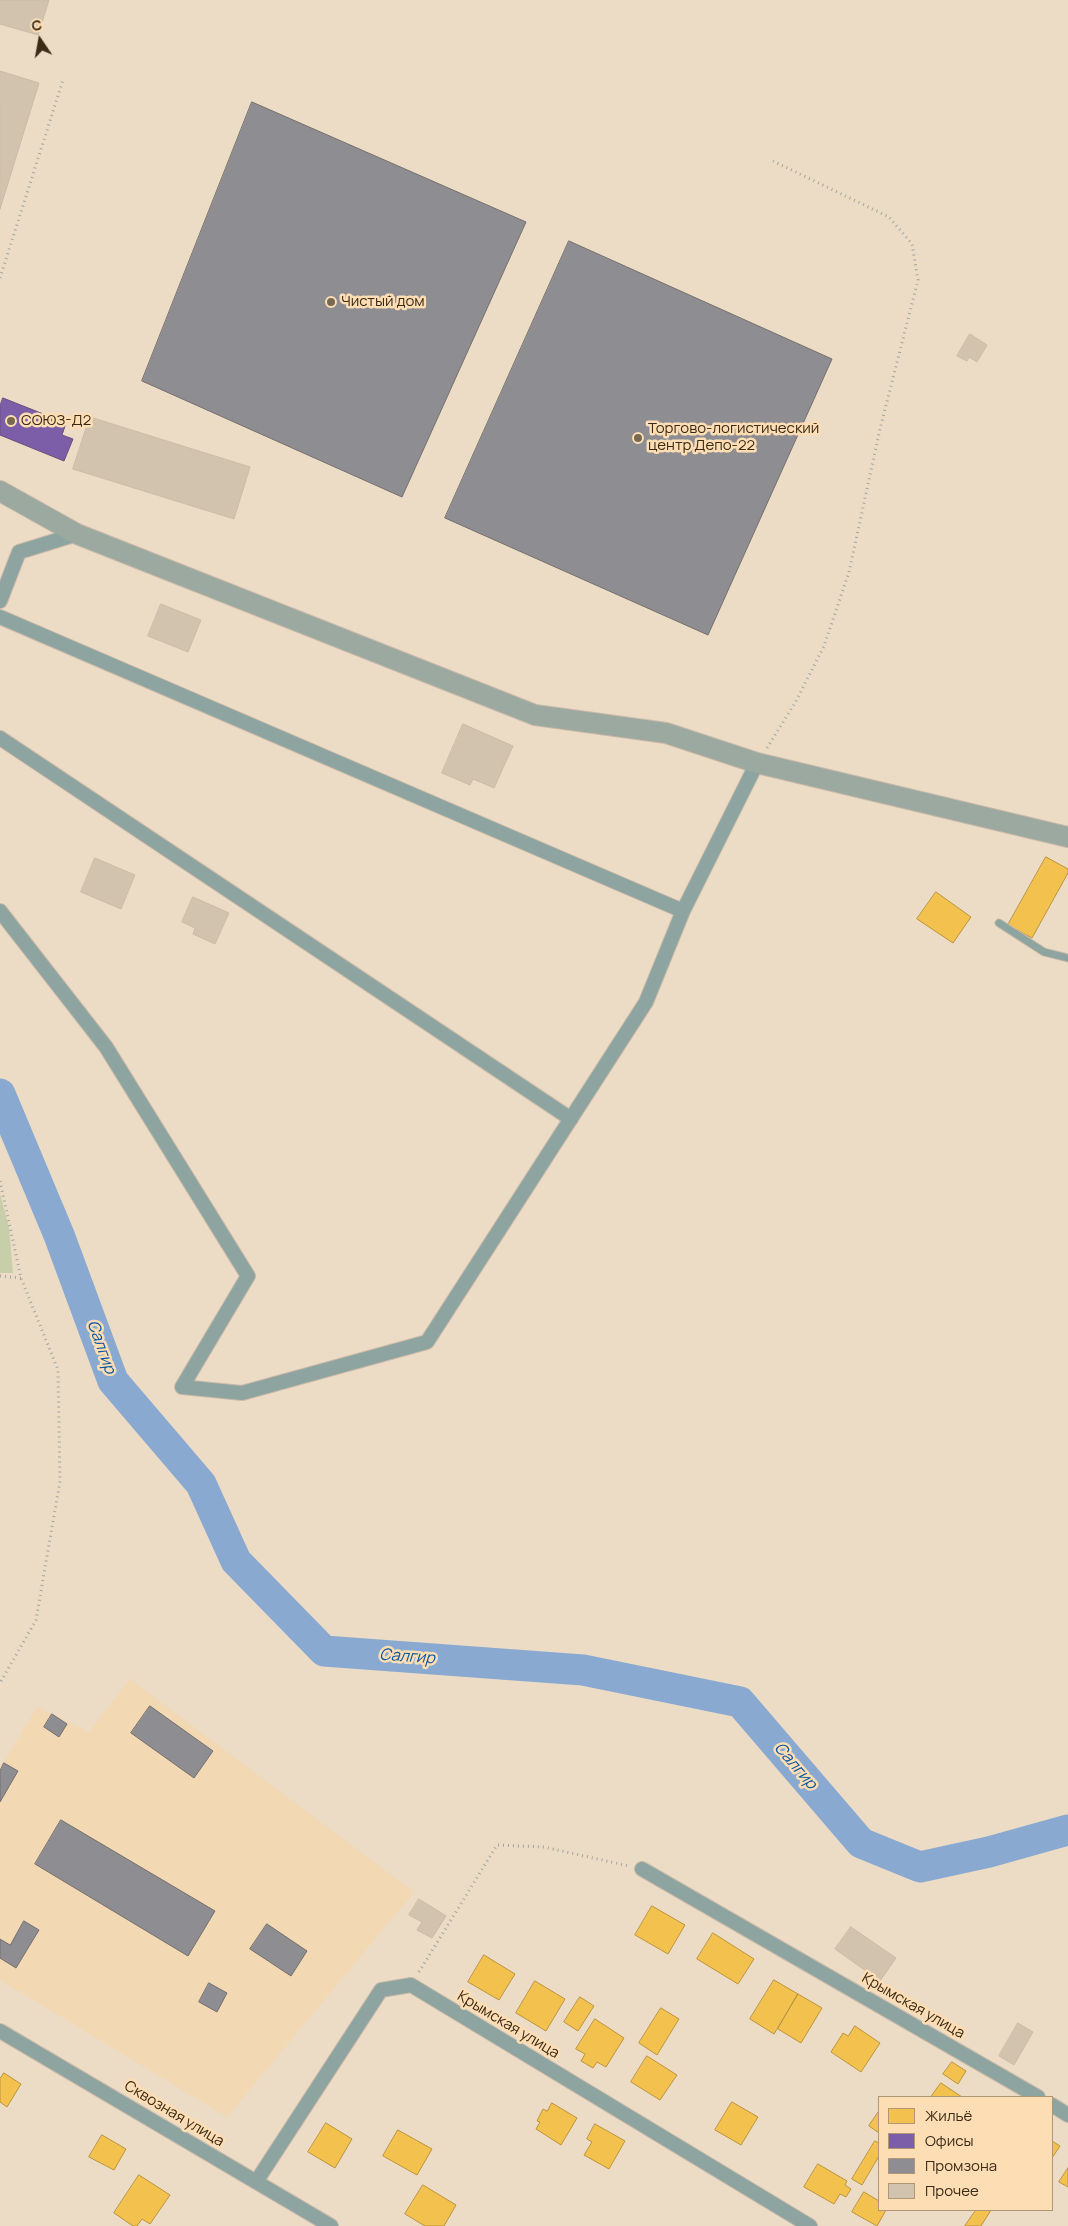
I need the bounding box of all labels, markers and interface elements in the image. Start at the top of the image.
text: С [30,14,44,35]
north arrow [15,15,65,65]
place label: Чистый дом [341,293,425,311]
marker: Чистый дом [325,296,337,308]
place label: СОЮЗ-Д2 [21,412,91,430]
marker: СОЮЗ-Д2 [5,415,17,427]
place label: Торгово-логистический центр Депо-22 [648,420,819,455]
marker: Торгово-логистический центр Депо-22 [632,432,644,444]
water label: Салгир [82,1318,120,1376]
water label: Салгир [379,1645,435,1669]
water label: Салгир [770,1739,820,1793]
street label: Крымская улица [858,1969,968,2043]
street label: Крымская улица [454,1987,562,2063]
street label: Сквозная улица [121,2077,227,2151]
legend [878,2096,1053,2211]
text: Жильё [925,2105,972,2126]
text: Офисы [925,2130,974,2151]
text: Промзона [925,2155,997,2176]
text: Прочее [925,2180,979,2201]

